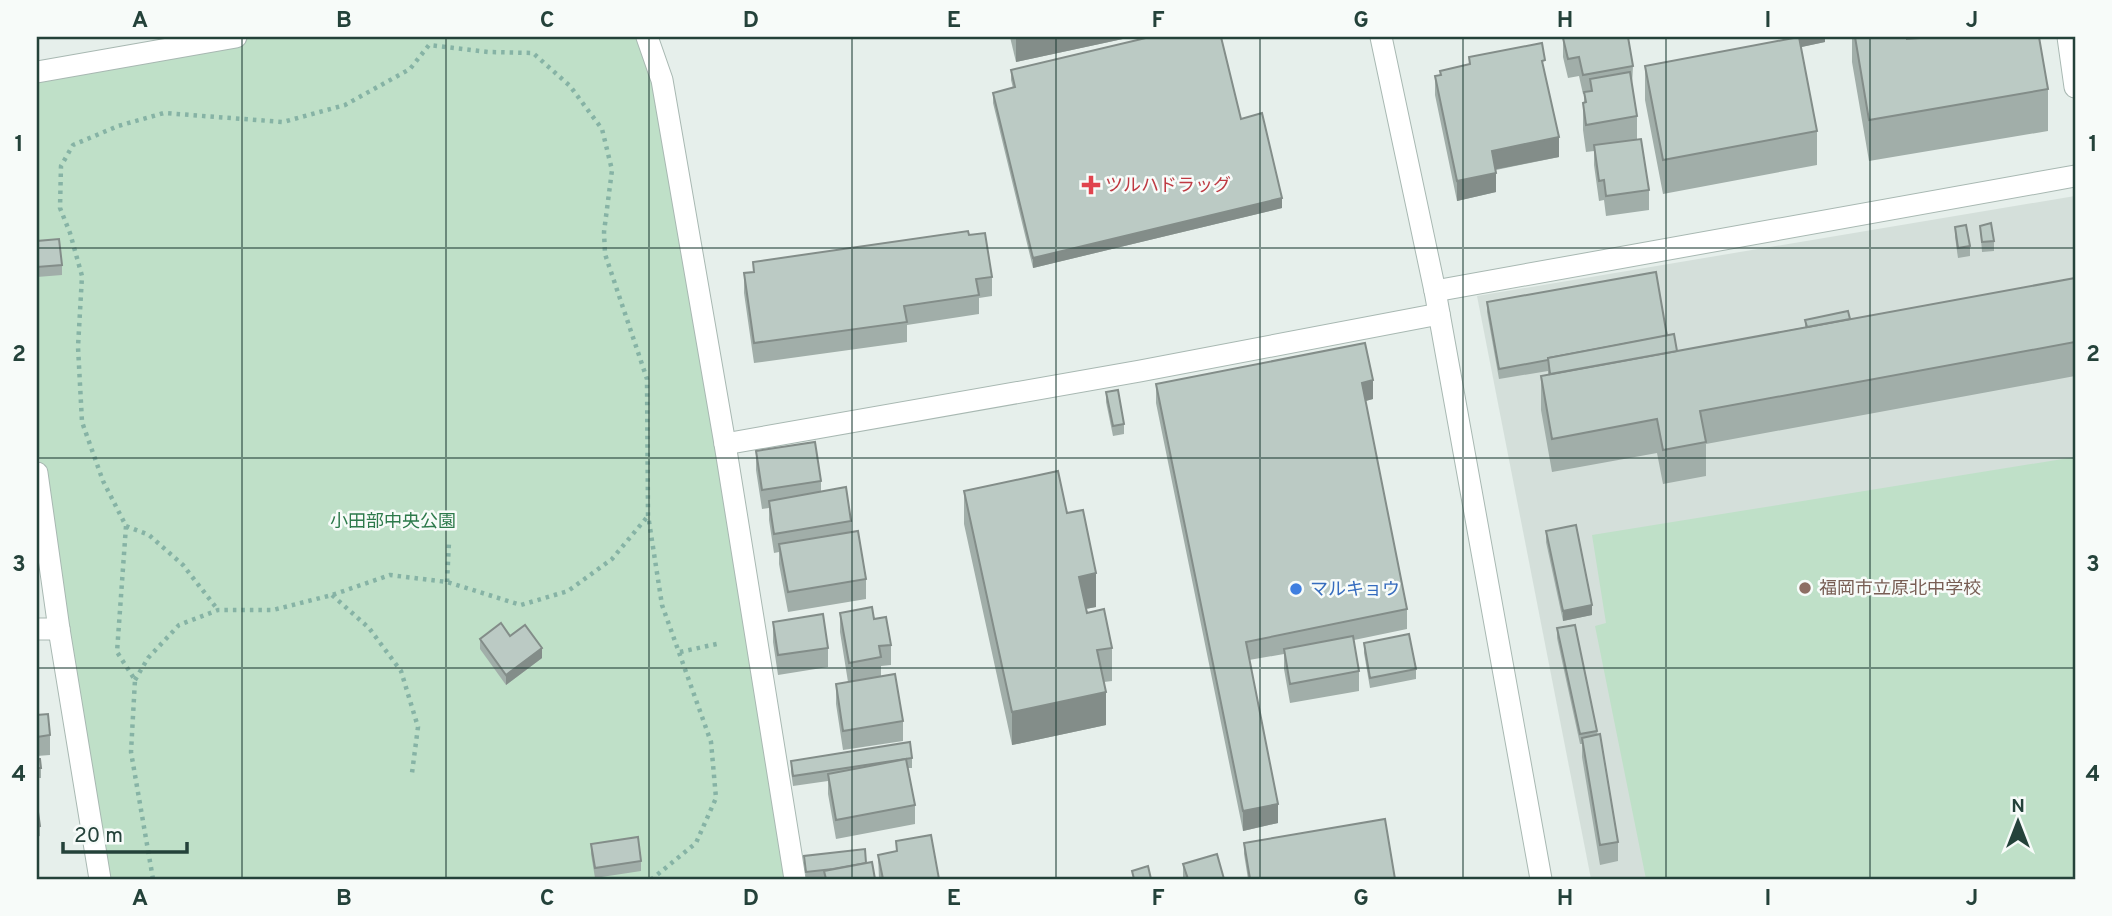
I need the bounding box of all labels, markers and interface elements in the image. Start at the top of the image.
text: A [132,7,148,36]
text: B [336,7,352,36]
text: C [540,7,554,36]
text: D [743,7,759,36]
text: E [947,7,961,36]
text: F [1151,7,1165,36]
text: G [1353,7,1369,36]
text: H [1557,7,1573,36]
text: I [1765,7,1771,36]
text: J [1966,7,1978,36]
text: 1 [14,131,24,160]
text: 1 [2088,131,2098,160]
place label: ツルハドラッグ [1105,175,1231,198]
marker: ツルハドラッグ [1083,177,1099,193]
text: 2 [12,341,26,370]
text: 2 [2086,341,2100,370]
park label: 小田部中央公園 [330,511,456,534]
text: 3 [12,551,26,580]
text: 3 [2086,551,2100,580]
place label: 福岡市立原北中学校 [1819,578,1981,601]
place label: マルキョウ [1310,579,1400,602]
marker: 福岡市立原北中学校 [1797,580,1813,596]
marker: マルキョウ [1288,581,1304,597]
text: 4 [12,761,26,790]
text: 4 [2086,761,2100,790]
north arrow [1982,786,2052,856]
text: N [2011,795,2025,819]
scale bar [63,811,187,855]
text: 20 m [74,823,123,850]
text: A [132,885,148,914]
text: B [336,885,352,914]
text: C [540,885,554,914]
text: D [743,885,759,914]
text: E [947,885,961,914]
text: F [1151,885,1165,914]
text: G [1353,885,1369,914]
text: H [1557,885,1573,914]
text: I [1765,885,1771,914]
text: J [1966,885,1978,914]

